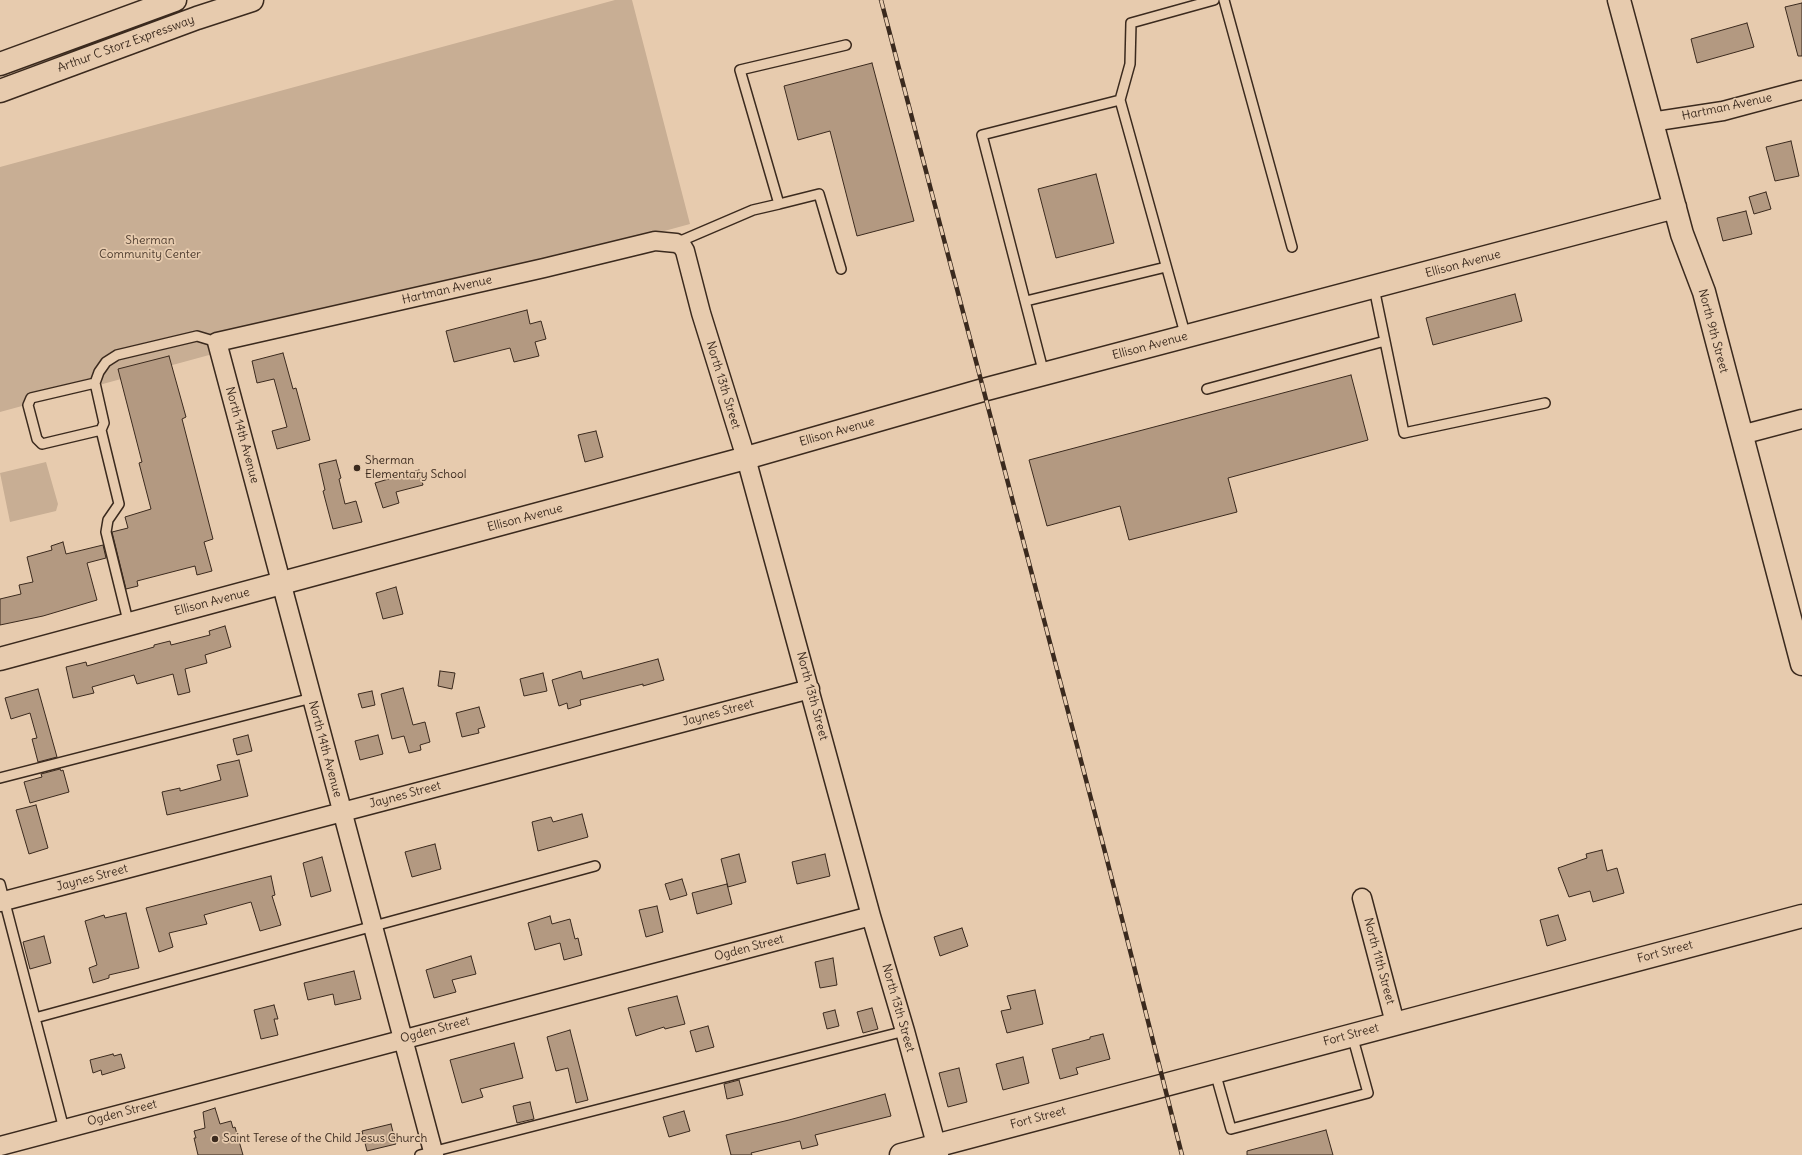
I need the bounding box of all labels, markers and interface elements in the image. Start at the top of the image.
street label: Arthur C Storz Expressway [56,13,196,75]
street label: Hartman Avenue [1681,90,1773,124]
park label: Sherman Community Center [99,234,201,262]
street label: Ellison Avenue [1424,247,1502,281]
street label: Hartman Avenue [401,273,493,307]
street label: North 9th Street [1695,287,1731,375]
street label: Ellison Avenue [1111,329,1189,363]
street label: North 13th Street [703,339,743,431]
street label: North 14th Avenue [222,385,262,485]
street label: Ellison Avenue [798,414,876,450]
place label: Sherman Elementary School [365,454,466,482]
marker: Sherman Elementary School [352,463,362,473]
street label: Ellison Avenue [486,501,564,535]
street label: Ellison Avenue [173,585,251,619]
street label: North 13th Street [793,650,831,742]
street label: Jaynes Street [681,697,755,729]
street label: North 14th Avenue [305,699,345,799]
street label: Jaynes Street [368,779,442,811]
street label: Jaynes Street [55,862,129,894]
street label: North 11th Street [1361,916,1397,1006]
street label: Ogden Street [713,932,785,964]
street label: Fort Street [1636,938,1694,966]
street label: North 13th Street [879,962,917,1054]
street label: Ogden Street [399,1014,471,1046]
street label: Fort Street [1322,1021,1380,1049]
street label: Ogden Street [86,1097,158,1129]
street label: Fort Street [1009,1104,1067,1132]
place label: Saint Terese of the Child Jesus Church [223,1132,427,1146]
marker: Saint Terese of the Child Jesus Church [210,1134,220,1144]

